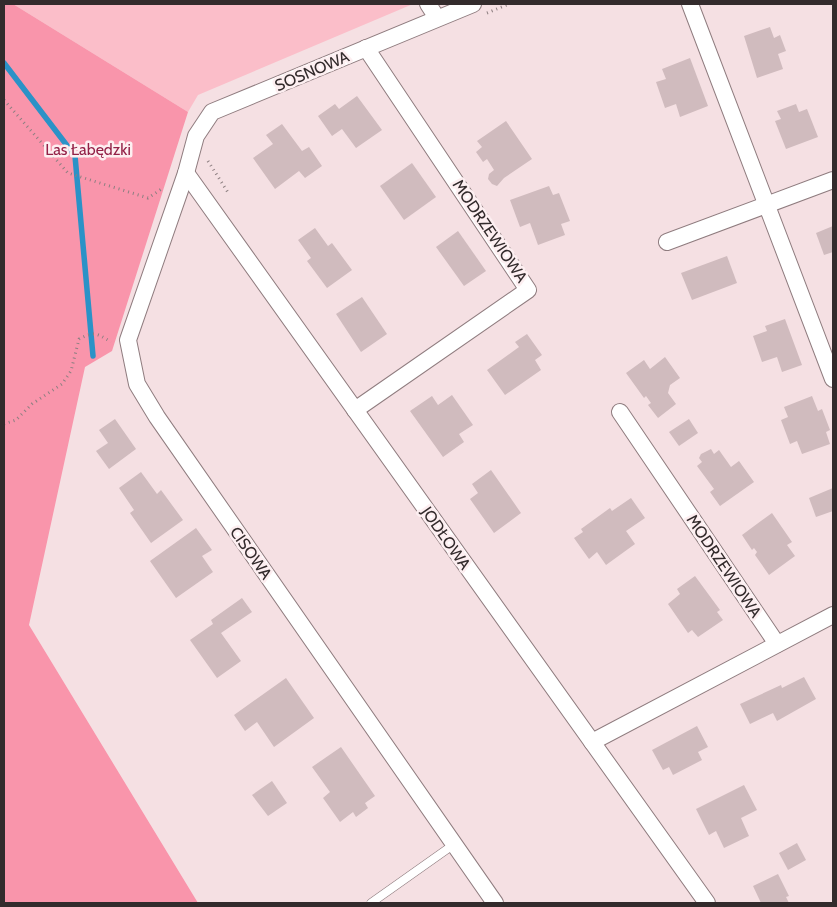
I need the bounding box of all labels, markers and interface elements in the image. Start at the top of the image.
street label: SOSNOWA [272,47,352,95]
park label: Las Łabędzki [45,140,131,159]
street label: MODRZEWIOWA [449,176,531,286]
street label: JODŁOWA [417,502,475,573]
street label: MODRZEWIOWA [683,511,765,621]
street label: CISOWA [226,523,276,583]

